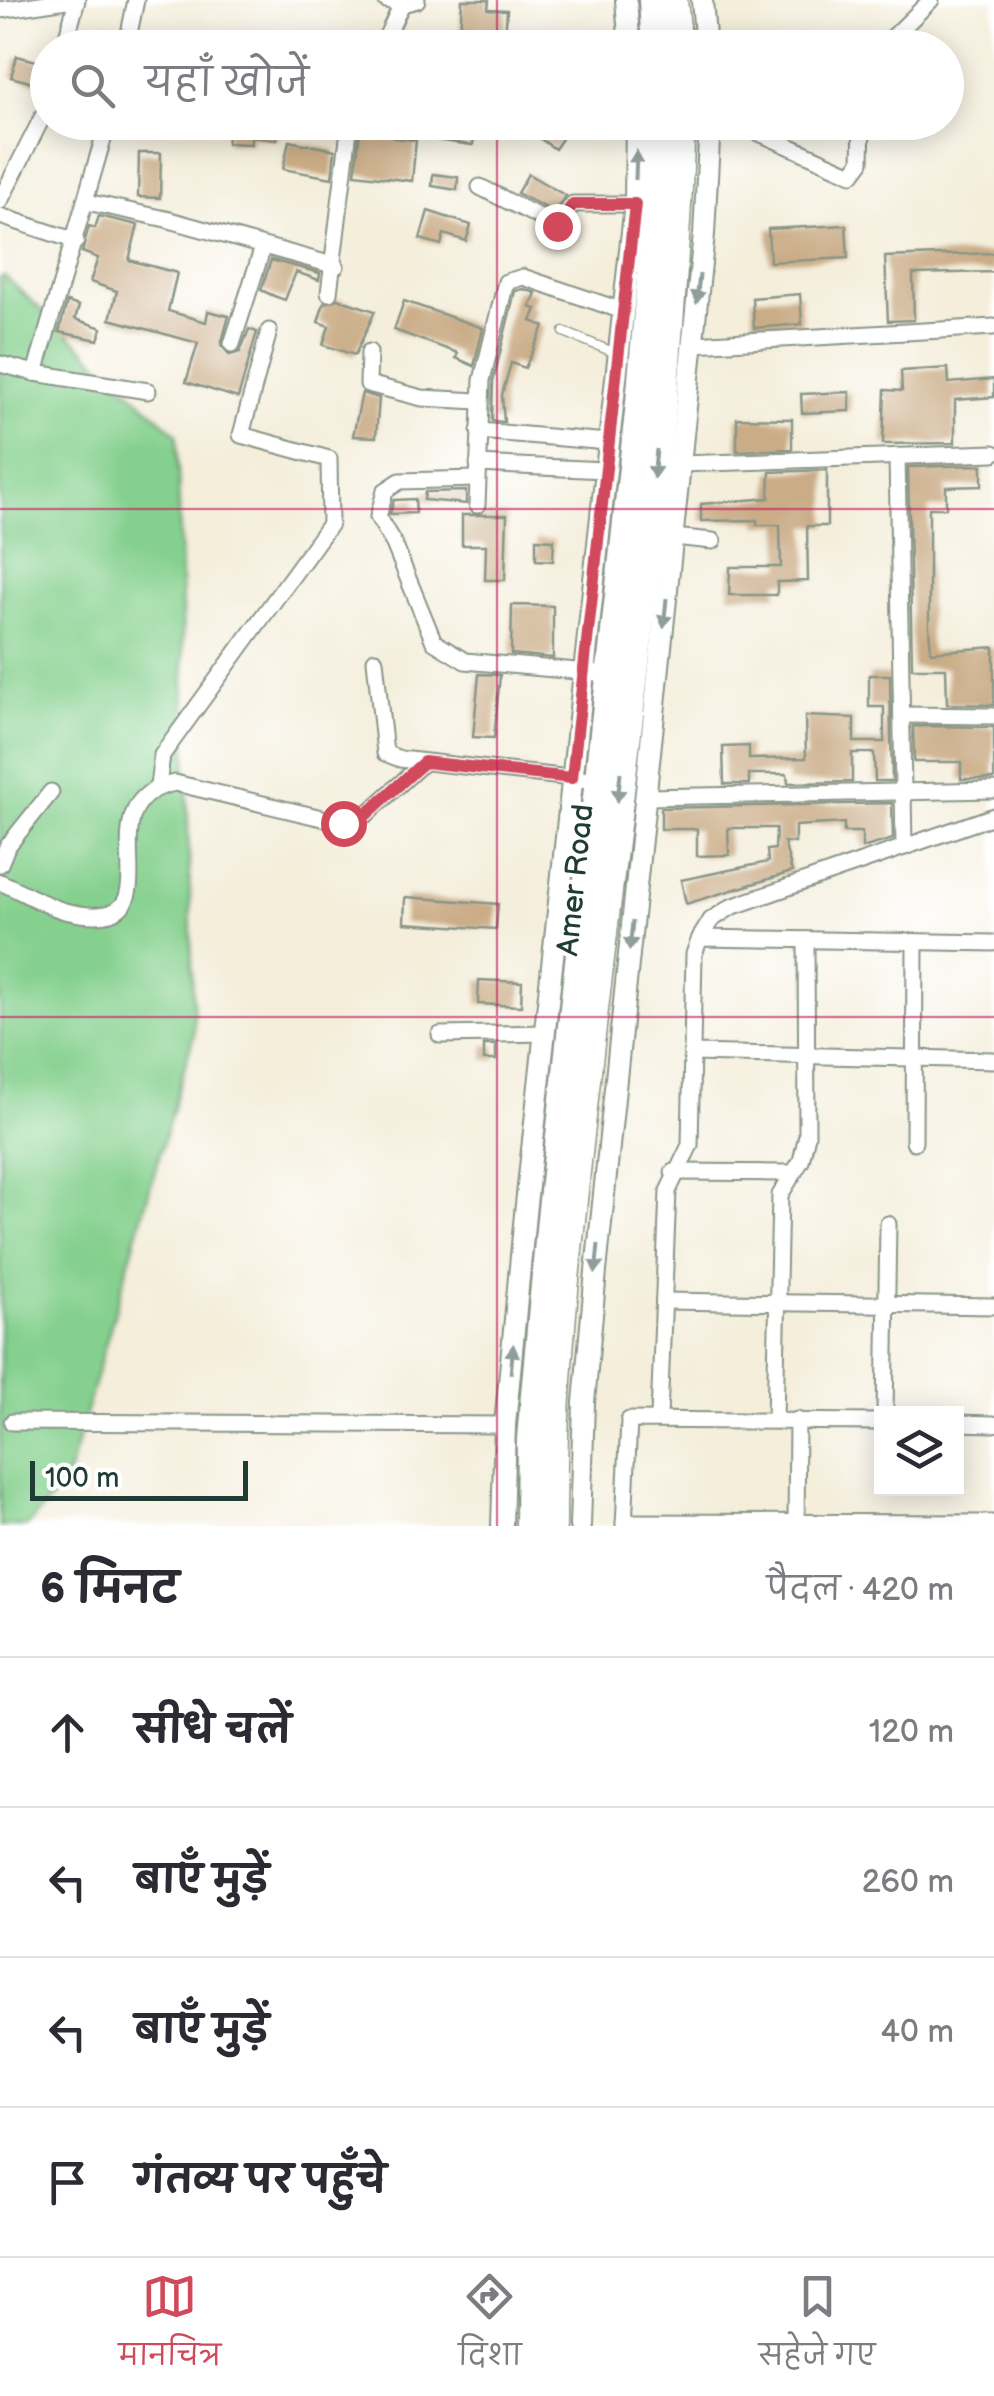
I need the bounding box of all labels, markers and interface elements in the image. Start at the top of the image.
search box [30,30,964,140]
icon: search [65,58,120,113]
text: यहाँ खोजें [145,61,309,106]
one-way arrow [629,149,645,181]
route end [535,204,581,250]
one-way arrow [690,274,706,306]
one-way arrow [647,449,663,480]
one-way arrow [657,597,673,629]
one-way arrow [611,772,627,803]
route start [321,801,367,847]
street label: Amer Road [550,802,602,958]
one-way arrow [623,921,639,952]
one-way arrow [589,1244,605,1276]
one-way arrow [504,1342,520,1374]
map controls [874,1406,964,1496]
button: layers [874,1406,964,1496]
scale bar [30,1456,248,1500]
text: 100 m [45,1462,119,1495]
text: 6 मिनट [40,1564,179,1615]
text: पैदल · 420 m [767,1571,954,1610]
icon: ahead [40,1705,95,1760]
text: सीधे चलें [135,1708,291,1753]
text: 120 m [869,1713,954,1752]
icon: left [40,1855,95,1910]
text: बाएँ मुड़ें [135,1858,269,1903]
text: 260 m [862,1863,954,1902]
icon: left [40,2005,95,2060]
text: बाएँ मुड़ें [135,2008,269,2053]
text: 40 m [881,2013,954,2052]
icon: arrive [40,2155,95,2210]
text: गंतव्य पर पहुँचे [135,2158,387,2203]
tab: मानचित्र [119,2269,221,2386]
tab: दिशा [458,2269,522,2386]
tab: सहेजे गए [759,2269,875,2386]

